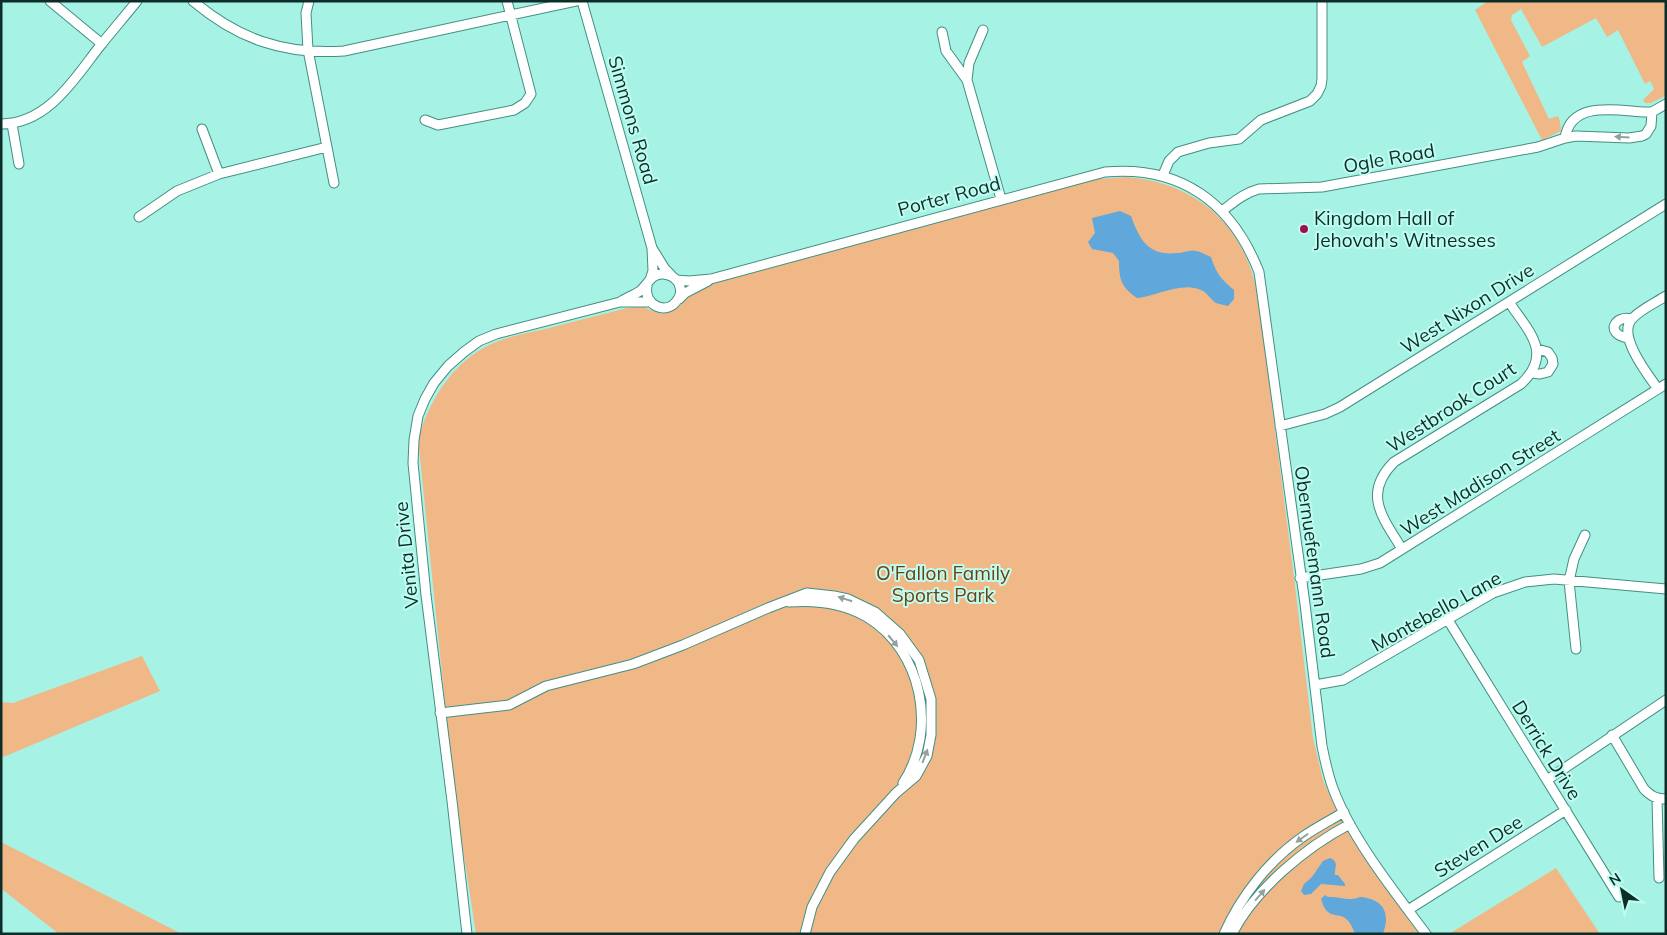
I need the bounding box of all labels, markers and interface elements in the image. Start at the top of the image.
street label: Simmons Road [603,53,663,187]
one-way arrow [1613,133,1629,141]
street label: Ogle Road [1341,138,1437,178]
street label: Porter Road [895,171,1003,221]
place label: Kingdom Hall of Jehovah's Witnesses [1314,206,1496,252]
marker: Kingdom Hall of Jehovah's Witnesses [1298,223,1310,235]
street label: West Nixon Drive [1396,257,1538,359]
street label: Westbrook Court [1382,356,1520,458]
street label: West Madison Street [1396,423,1565,541]
street label: Obernuefemann Road [1290,464,1340,660]
street label: Venita Drive [388,501,424,609]
park label: O'Fallon Family Sports Park [876,561,1010,607]
street label: Montebello Lane [1367,565,1505,657]
one-way arrow [837,594,852,602]
one-way arrow [887,634,898,647]
street label: Derrick Drive [1507,696,1587,804]
one-way arrow [922,748,930,763]
street label: Steven Dee [1429,809,1527,883]
one-way arrow [1295,833,1309,843]
north arrow [1597,865,1647,915]
text: N [1606,869,1624,890]
one-way arrow [1255,888,1266,901]

